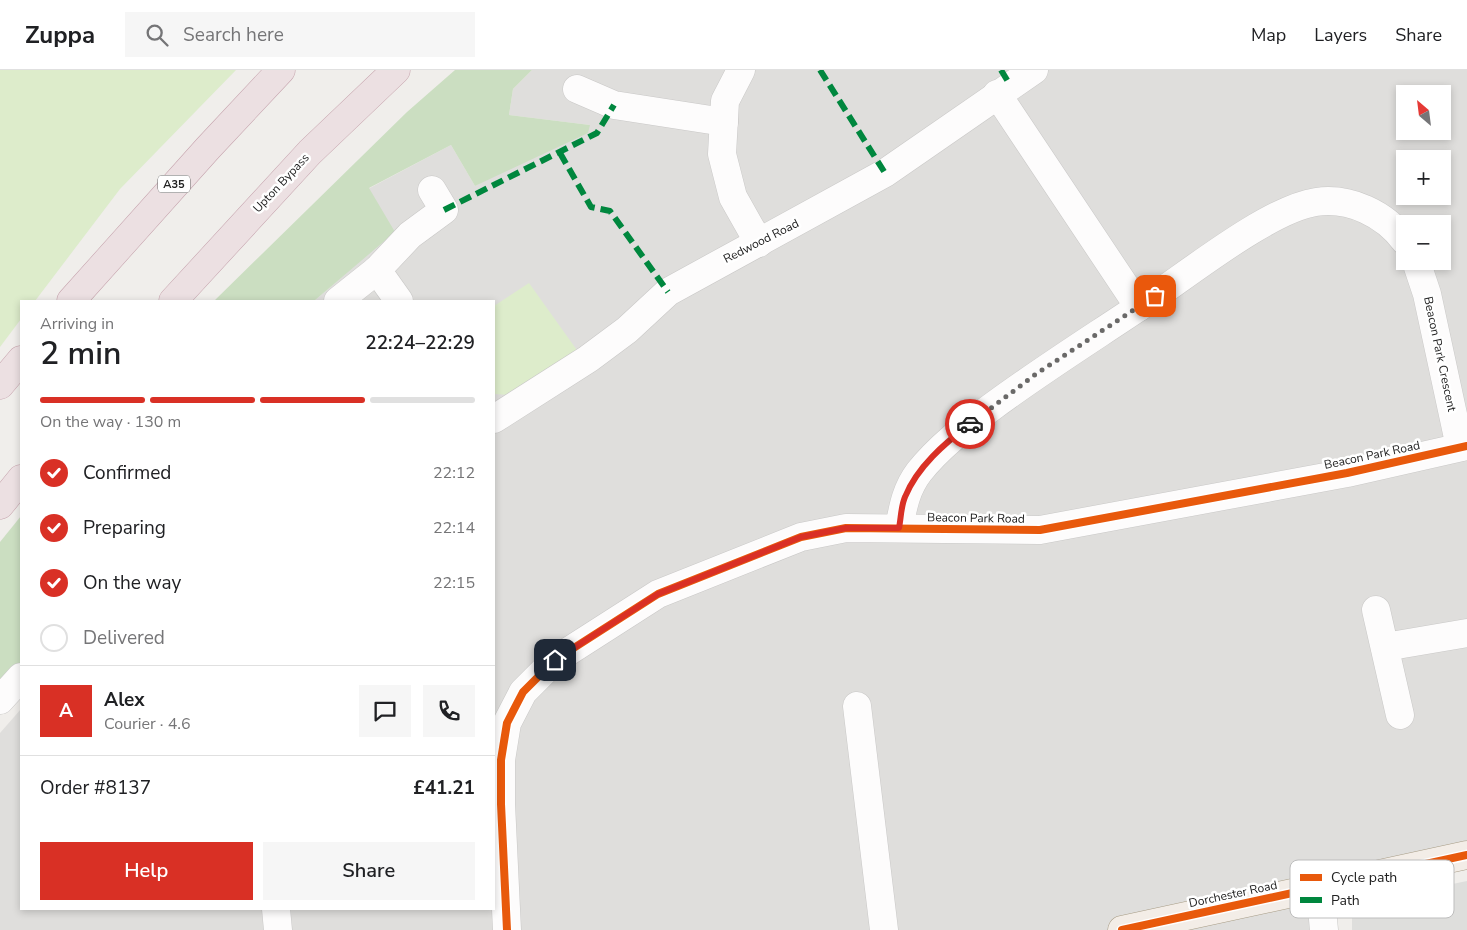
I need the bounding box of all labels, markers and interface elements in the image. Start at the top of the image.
search box [125,12,475,57]
text: Zuppa [25,19,95,51]
icon: search [143,21,171,49]
text: Search here [183,22,284,48]
text: Map [1251,23,1286,47]
text: Layers [1314,23,1367,47]
text: Share [1395,23,1442,47]
north arrow [1396,85,1451,140]
map controls [1396,85,1451,270]
street label: Upton Bypass [249,150,313,216]
button: + [1396,150,1451,205]
road number: A35 [158,176,190,192]
street label: Redwood Road [721,215,801,267]
button: − [1396,215,1451,270]
pin [1134,275,1176,317]
icon: bag [1141,282,1169,310]
street label: Beacon Park Crescent [1420,295,1460,414]
text: Arriving in [40,313,114,335]
text: 22:24–22:29 [365,330,475,356]
text: 2 min [40,332,122,375]
courier [945,399,995,449]
icon: car [956,410,984,438]
text: On the way · 130 m [40,411,181,433]
street label: Beacon Park Road [1322,437,1422,473]
icon: check [40,459,68,487]
text: Confirmed [83,460,171,486]
text: 22:12 [433,462,475,484]
street label: Beacon Park Road [927,509,1025,527]
icon: check [40,514,68,542]
text: Preparing [83,515,166,541]
text: 22:14 [433,517,475,539]
icon: check [40,569,68,597]
text: On the way [83,570,181,596]
text: 22:15 [433,572,475,594]
text: Delivered [83,625,165,651]
pin [534,639,576,681]
icon: home [541,646,569,674]
button: chat [359,685,411,737]
button: phone [423,685,475,737]
text: Alex [104,687,145,713]
text: A [59,698,73,724]
text: Courier · 4.6 [104,713,190,735]
text: Order #8137 [40,775,151,801]
text: £41.21 [413,775,475,801]
button: Help [40,842,253,900]
button: Share [263,842,475,900]
legend [1290,860,1454,918]
text: Cycle path [1331,868,1397,887]
street label: Dorchester Road [1187,877,1279,911]
text: Path [1331,891,1360,910]

